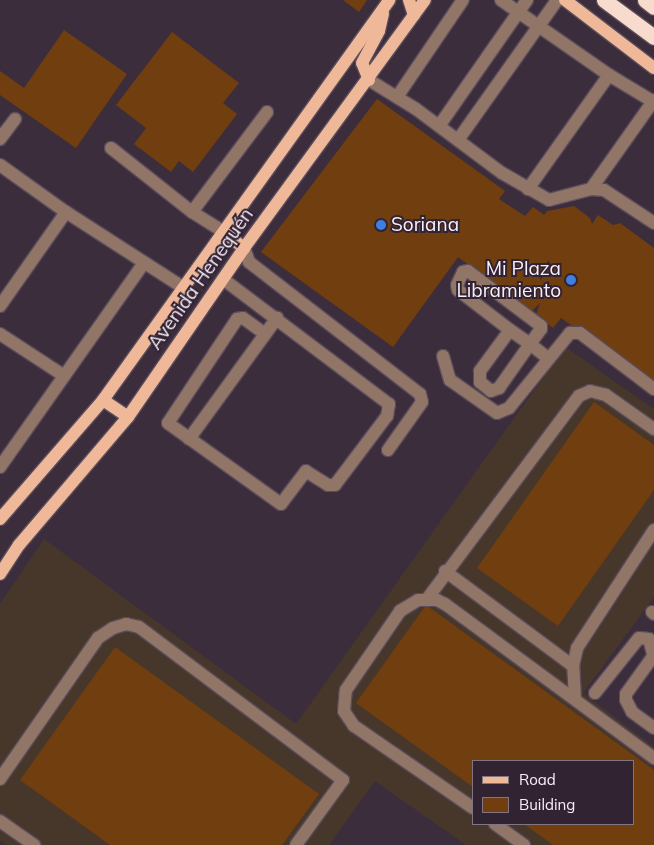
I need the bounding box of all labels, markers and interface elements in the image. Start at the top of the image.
street label: Avenida Henequén [144,204,258,354]
place label: Soriana [391,214,459,236]
marker: Soriana [375,219,387,231]
place label: Mi Plaza Libramiento [456,258,561,302]
marker: Mi Plaza Libramiento [565,274,577,286]
legend [472,760,634,825]
text: Road [519,770,556,789]
text: Building [519,795,575,814]

